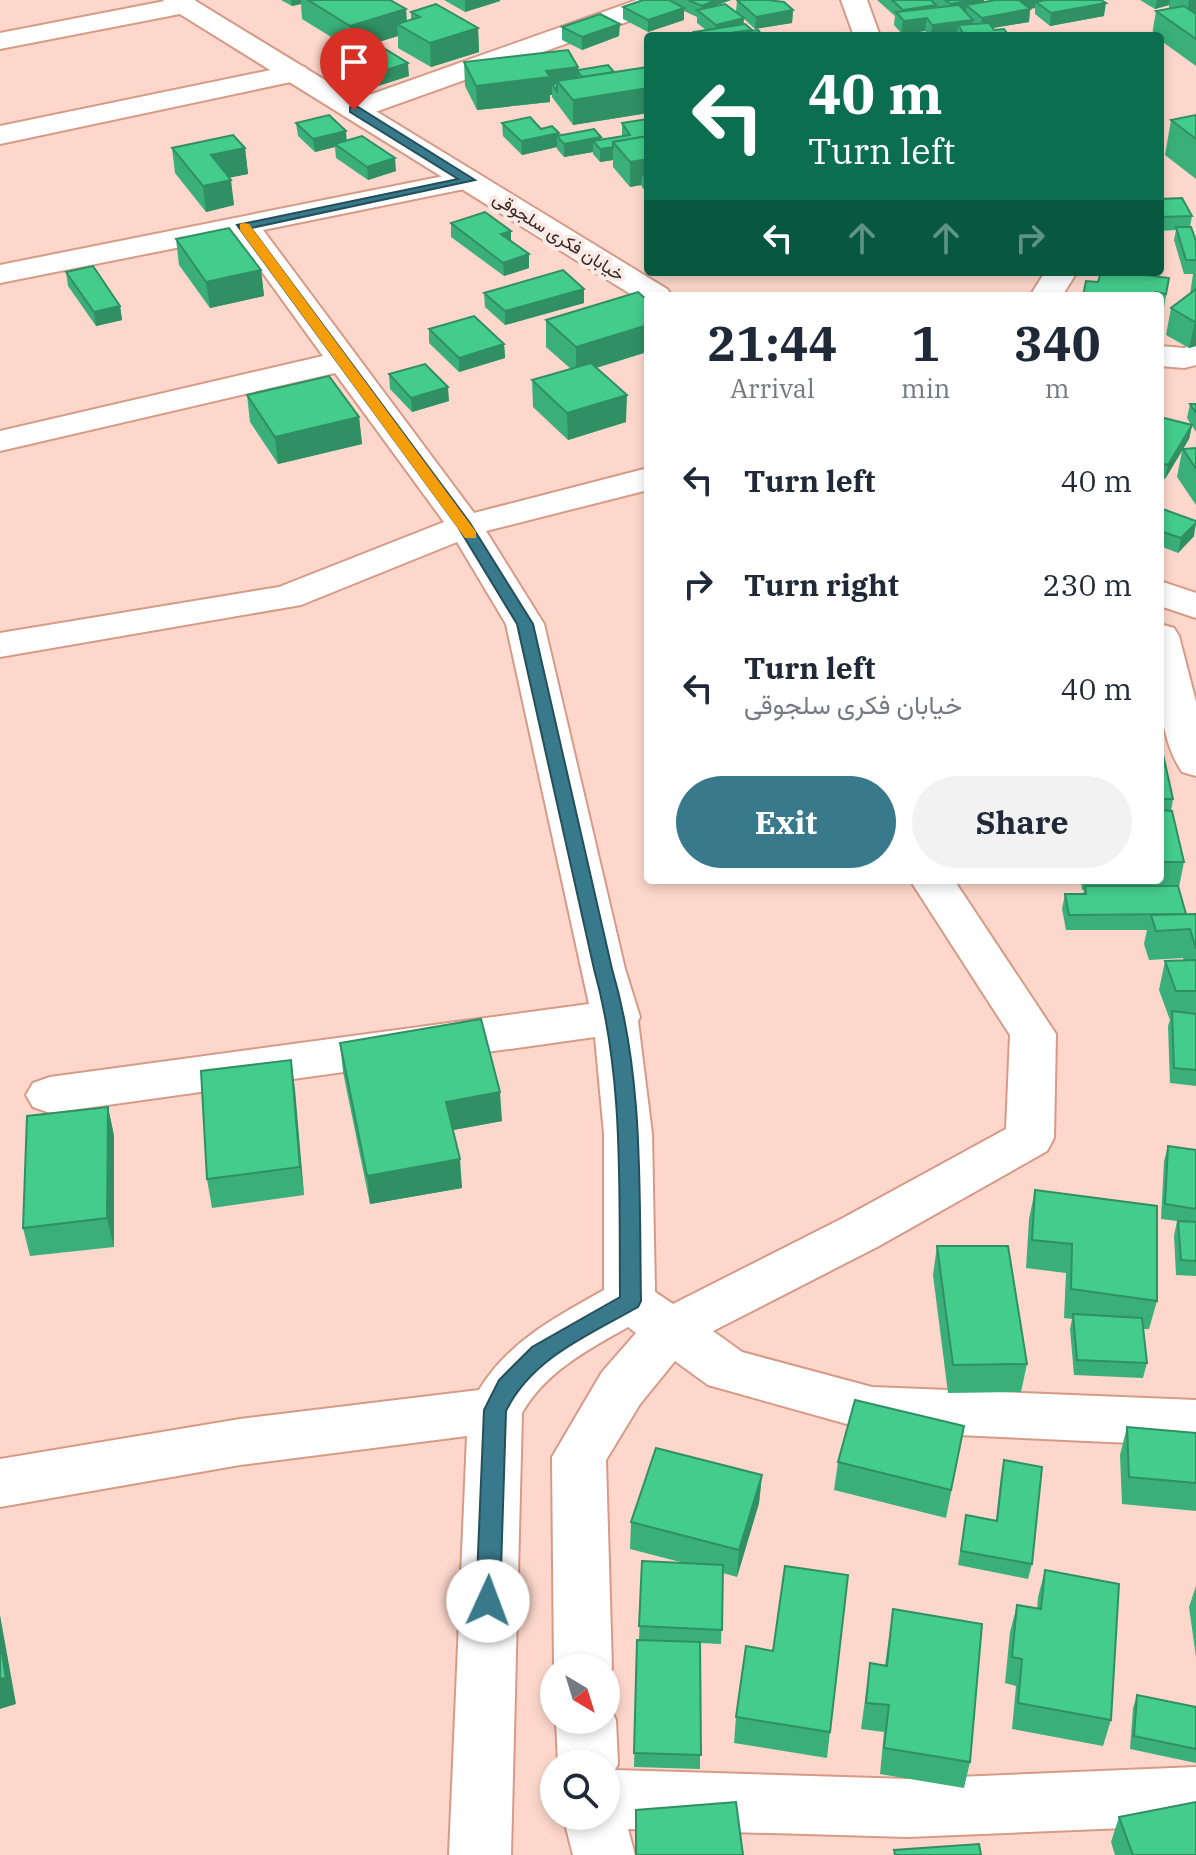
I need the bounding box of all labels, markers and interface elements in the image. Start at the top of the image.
pin [320,28,388,110]
icon: arrive [332,40,376,84]
text: 40 m [808,57,943,129]
icon: left [676,64,780,168]
text: Turn left [808,127,955,174]
street label: خیابان فکری سلجوقی [489,186,629,286]
icon: left [756,216,800,260]
icon: ahead [840,216,884,260]
icon: ahead [924,216,968,260]
icon: right [1008,216,1052,260]
text: 21:44 [708,312,837,374]
text: 1 [911,312,940,374]
text: 340 [1014,312,1100,374]
text: Arrival [730,371,815,405]
text: min [901,371,950,405]
text: m [1045,371,1070,405]
icon: left [676,458,720,502]
text: Turn left [744,461,876,500]
text: 40 m [1060,461,1132,500]
icon: right [676,562,720,606]
text: Turn right [744,565,899,604]
text: 230 m [1042,565,1132,604]
text: Turn left [744,648,876,687]
icon: left [676,666,720,710]
text: 40 m [1060,669,1132,708]
text: خیابان فکری سلجوقی [744,687,962,721]
button: Exit [676,776,896,868]
button: Share [912,776,1132,868]
position arrow [446,1559,530,1643]
north arrow [540,1654,620,1734]
map controls [540,1654,620,1830]
button: search [540,1750,620,1830]

